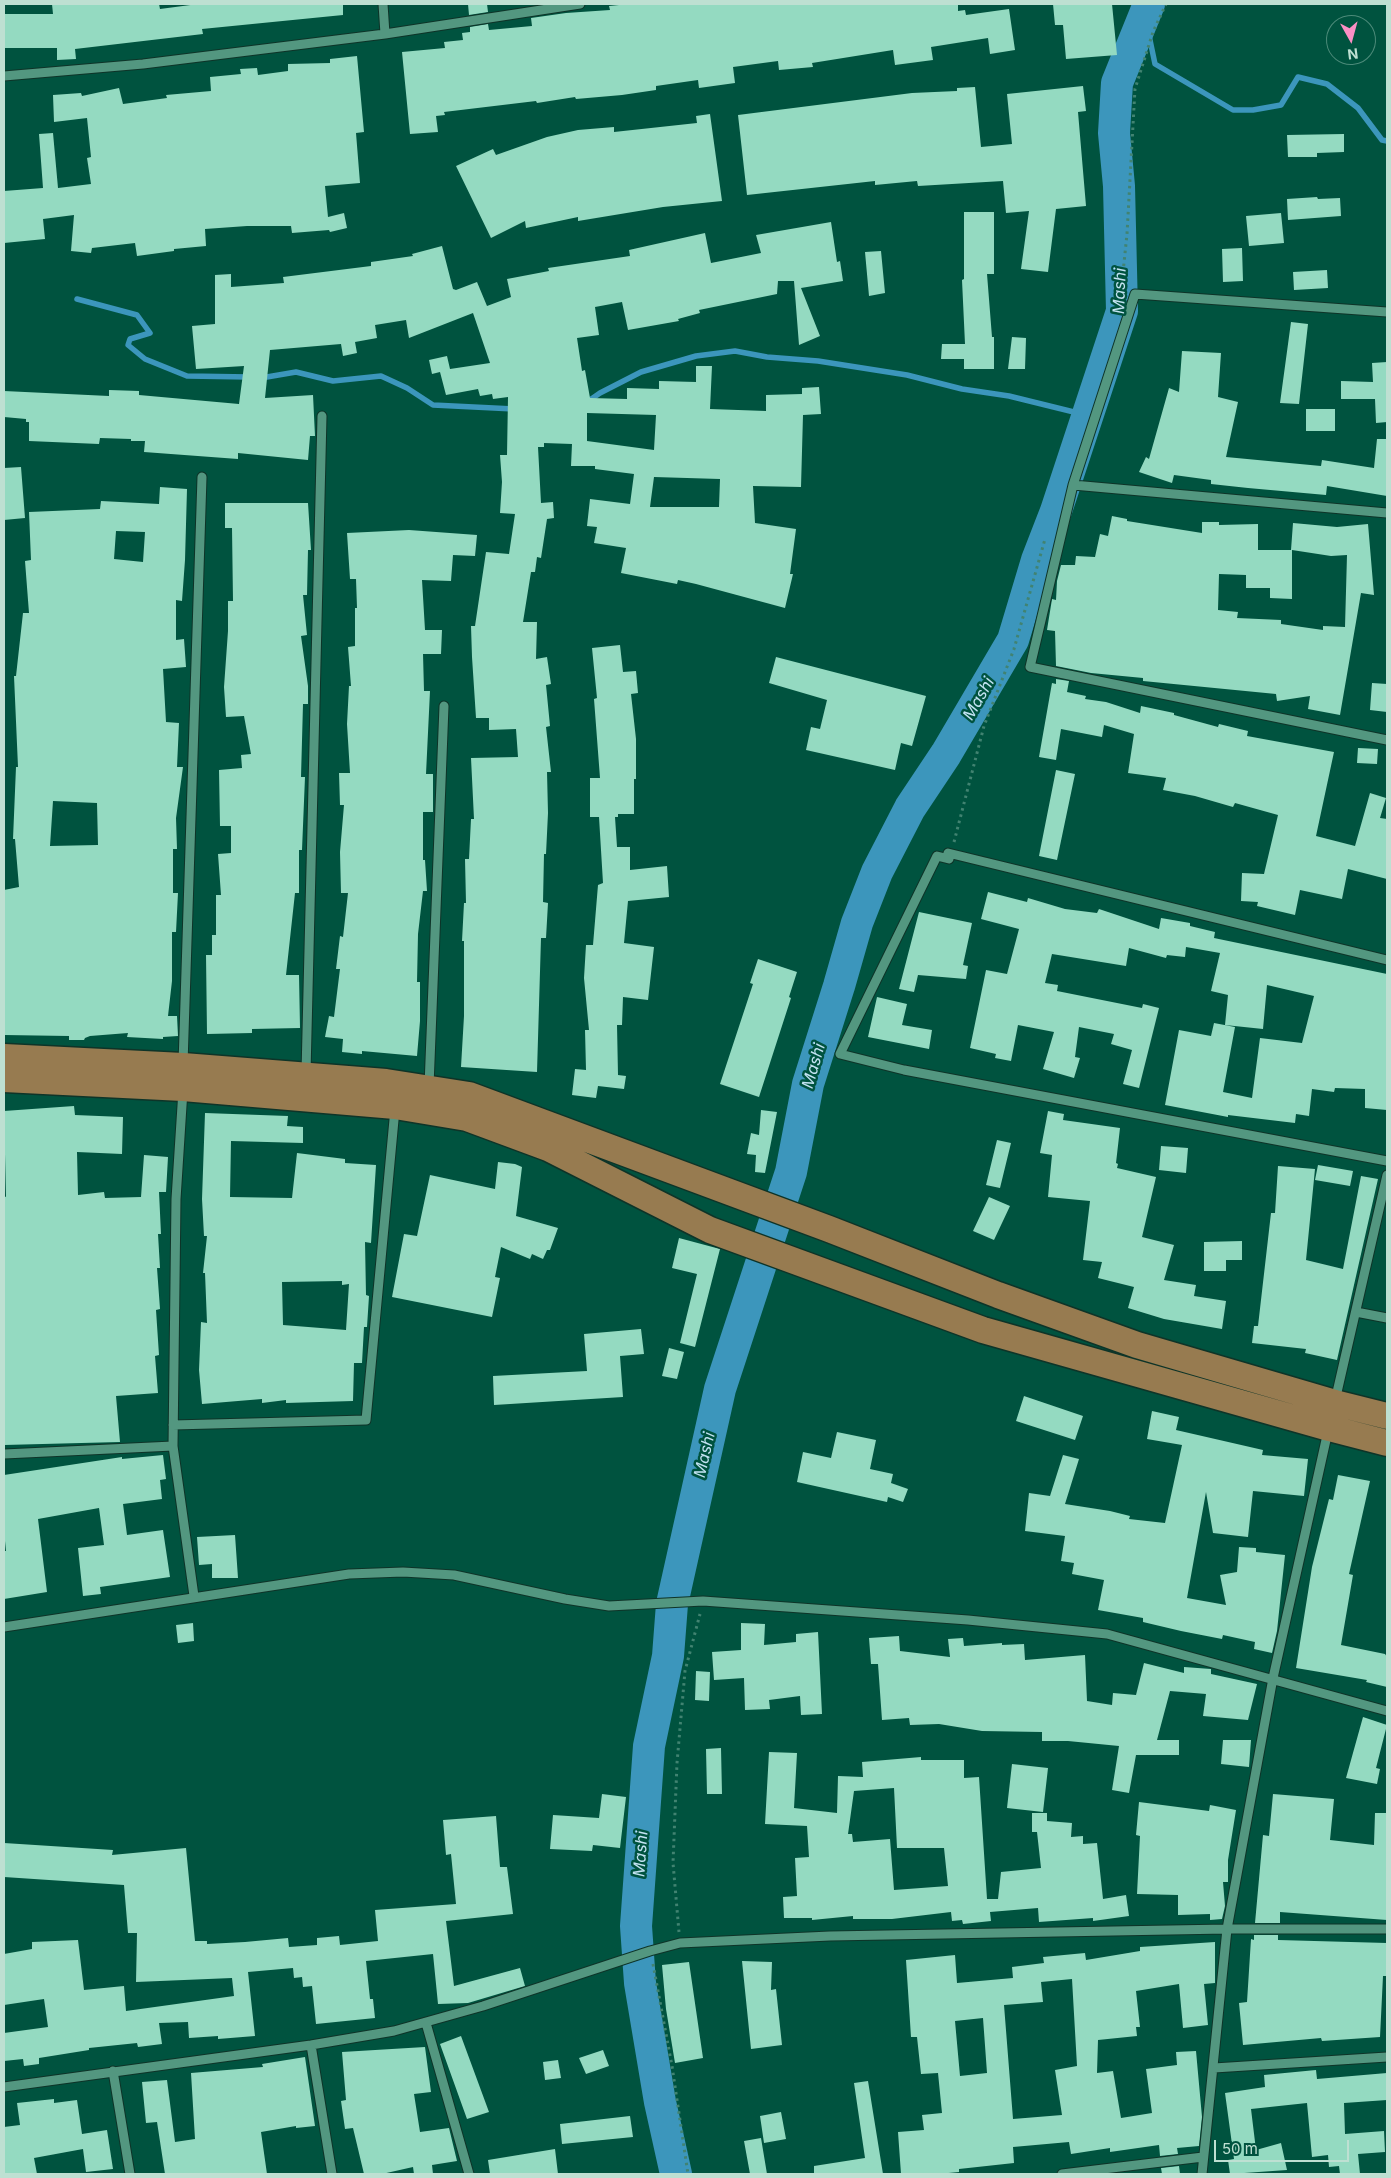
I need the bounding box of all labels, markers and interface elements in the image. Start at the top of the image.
north arrow [1326,15,1376,65]
text: N [1346,45,1359,63]
water label: Mashi [1110,268,1130,314]
water label: Mashi [959,674,999,724]
water label: Mashi [798,1041,830,1091]
water label: Mashi [690,1430,720,1480]
water label: Mashi [630,1830,652,1878]
scale bar [1216,2130,1351,2162]
text: 50 m [1222,2139,1258,2158]

